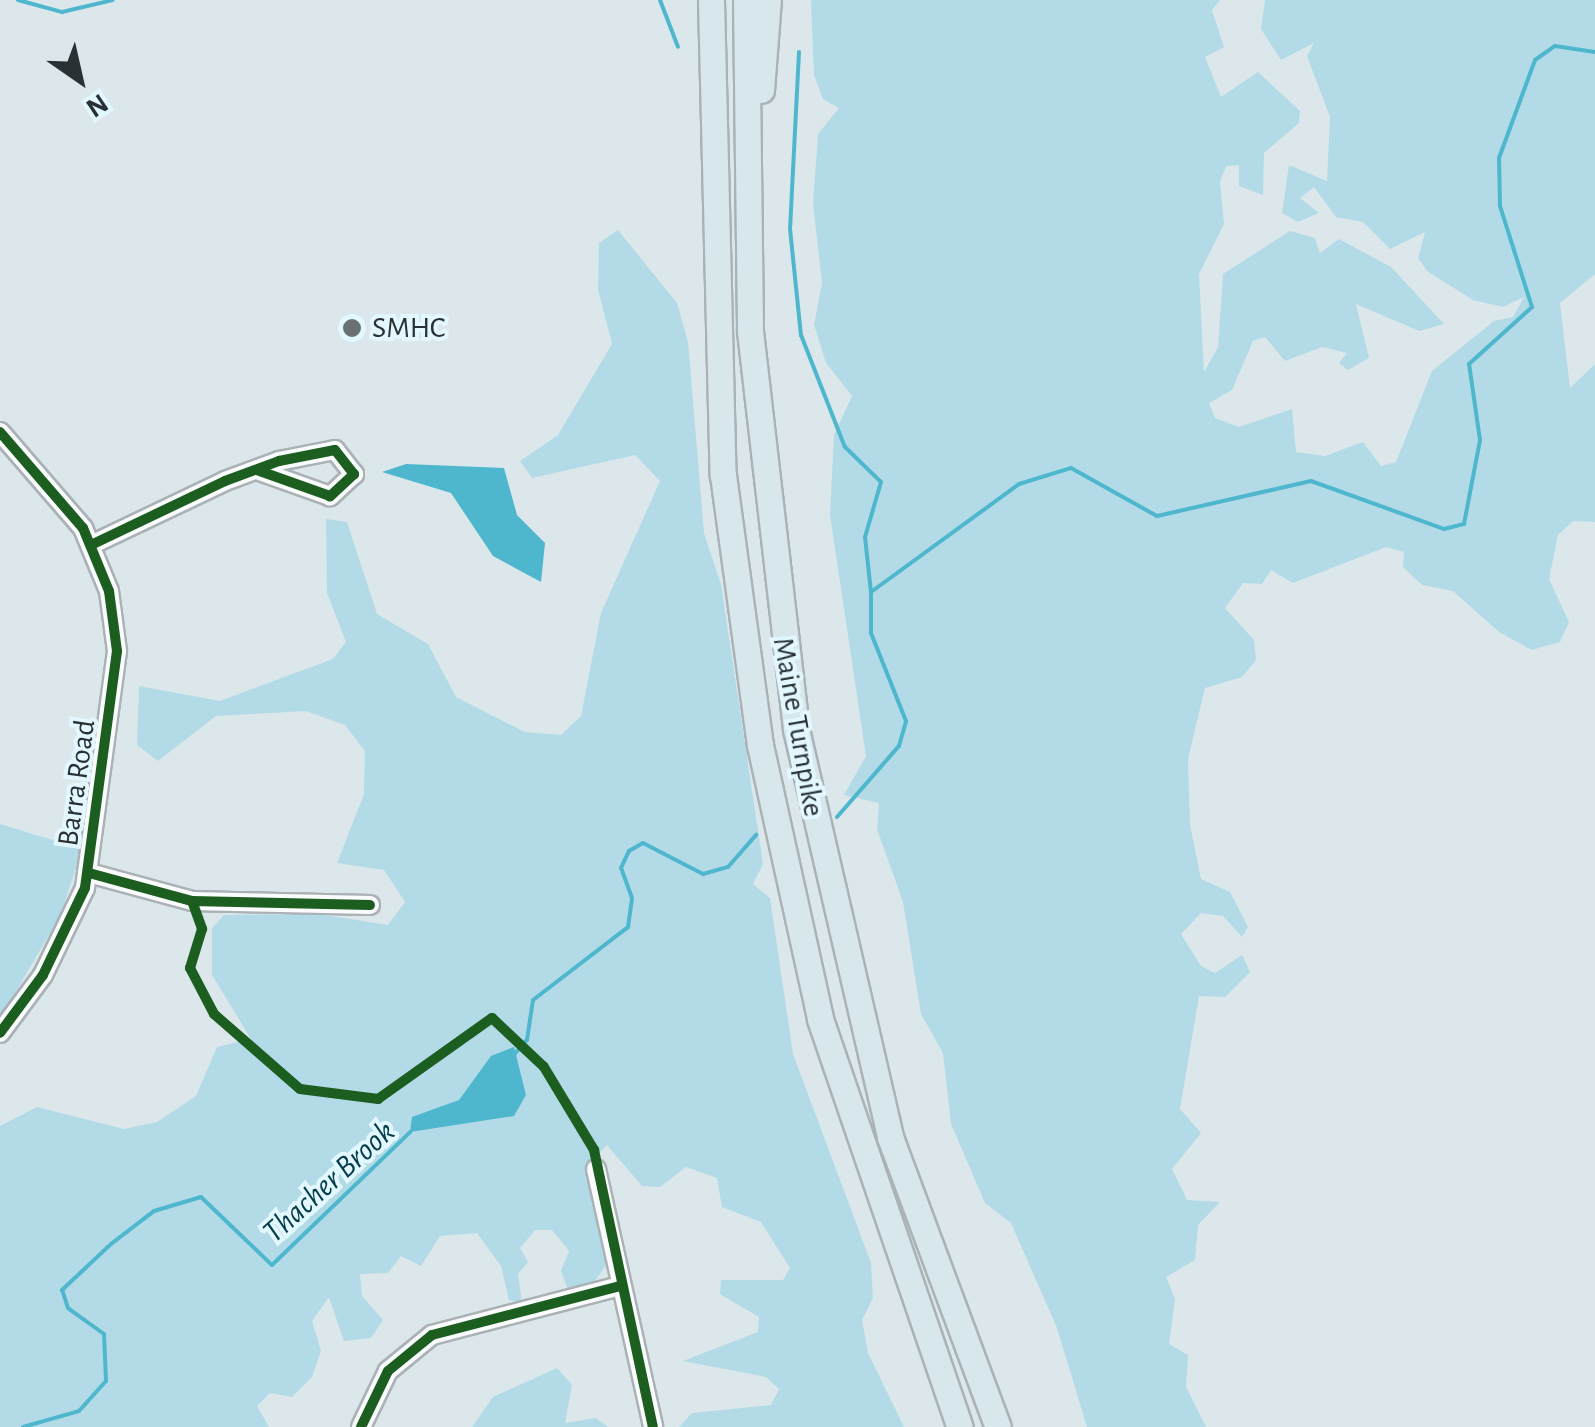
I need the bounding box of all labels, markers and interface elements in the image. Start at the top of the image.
north arrow [30,30,130,130]
text: N [81,88,113,122]
place label: SMHC [372,310,445,346]
marker: SMHC [341,317,363,339]
street label: Maine Turnpike [765,635,831,819]
street label: Barra Road [50,717,104,849]
water label: Thacher Brook [255,1113,403,1251]

